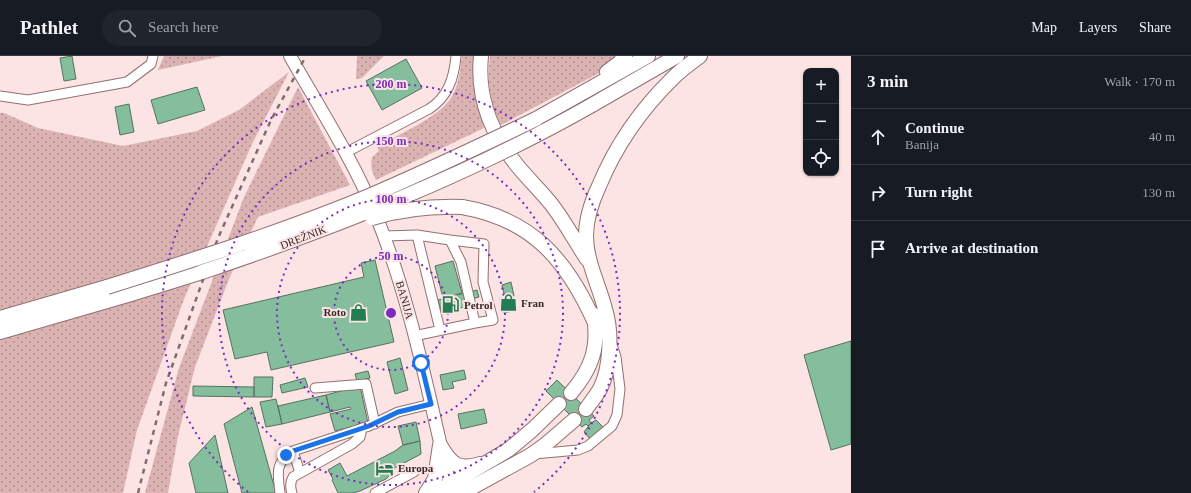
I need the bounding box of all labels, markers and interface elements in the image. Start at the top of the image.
search box [102,10,382,46]
text: Pathlet [20,17,78,38]
icon: search [116,17,138,39]
text: Search here [148,19,218,35]
text: Map [1031,20,1057,35]
text: Layers [1079,20,1117,35]
text: Share [1139,20,1171,35]
map controls [803,68,839,176]
button: + [803,68,839,104]
text: 3 min [867,72,908,91]
text: Walk · 170 m [1104,74,1175,89]
text: 200 m [376,77,407,91]
button: − [803,104,839,140]
text: Continue [905,120,964,136]
icon: ahead [867,126,889,148]
text: 40 m [1149,129,1175,144]
text: 150 m [376,134,407,148]
text: Banija [905,137,939,152]
button: locate [803,140,839,176]
icon: right [867,182,889,204]
text: Turn right [905,184,972,200]
text: 130 m [1142,185,1175,200]
text: 100 m [376,192,407,206]
street label: DREŽNIK [278,223,328,251]
icon: arrive [867,238,889,260]
text: Arrive at destination [905,240,1038,256]
text: 50 m [379,249,404,263]
street label: BANIJA [394,280,416,321]
shop icon: Fran [498,293,518,313]
fuel station icon: Petrol [441,295,461,315]
place label: Fran [521,297,544,309]
place label: Petrol [464,299,493,311]
shop icon: Roto [349,302,369,322]
place label: Roto [323,306,346,318]
centre of rings [384,306,398,320]
route start [412,354,430,372]
route end [277,446,295,464]
hotel icon: Europa [375,458,395,478]
place label: Europa [398,462,434,474]

